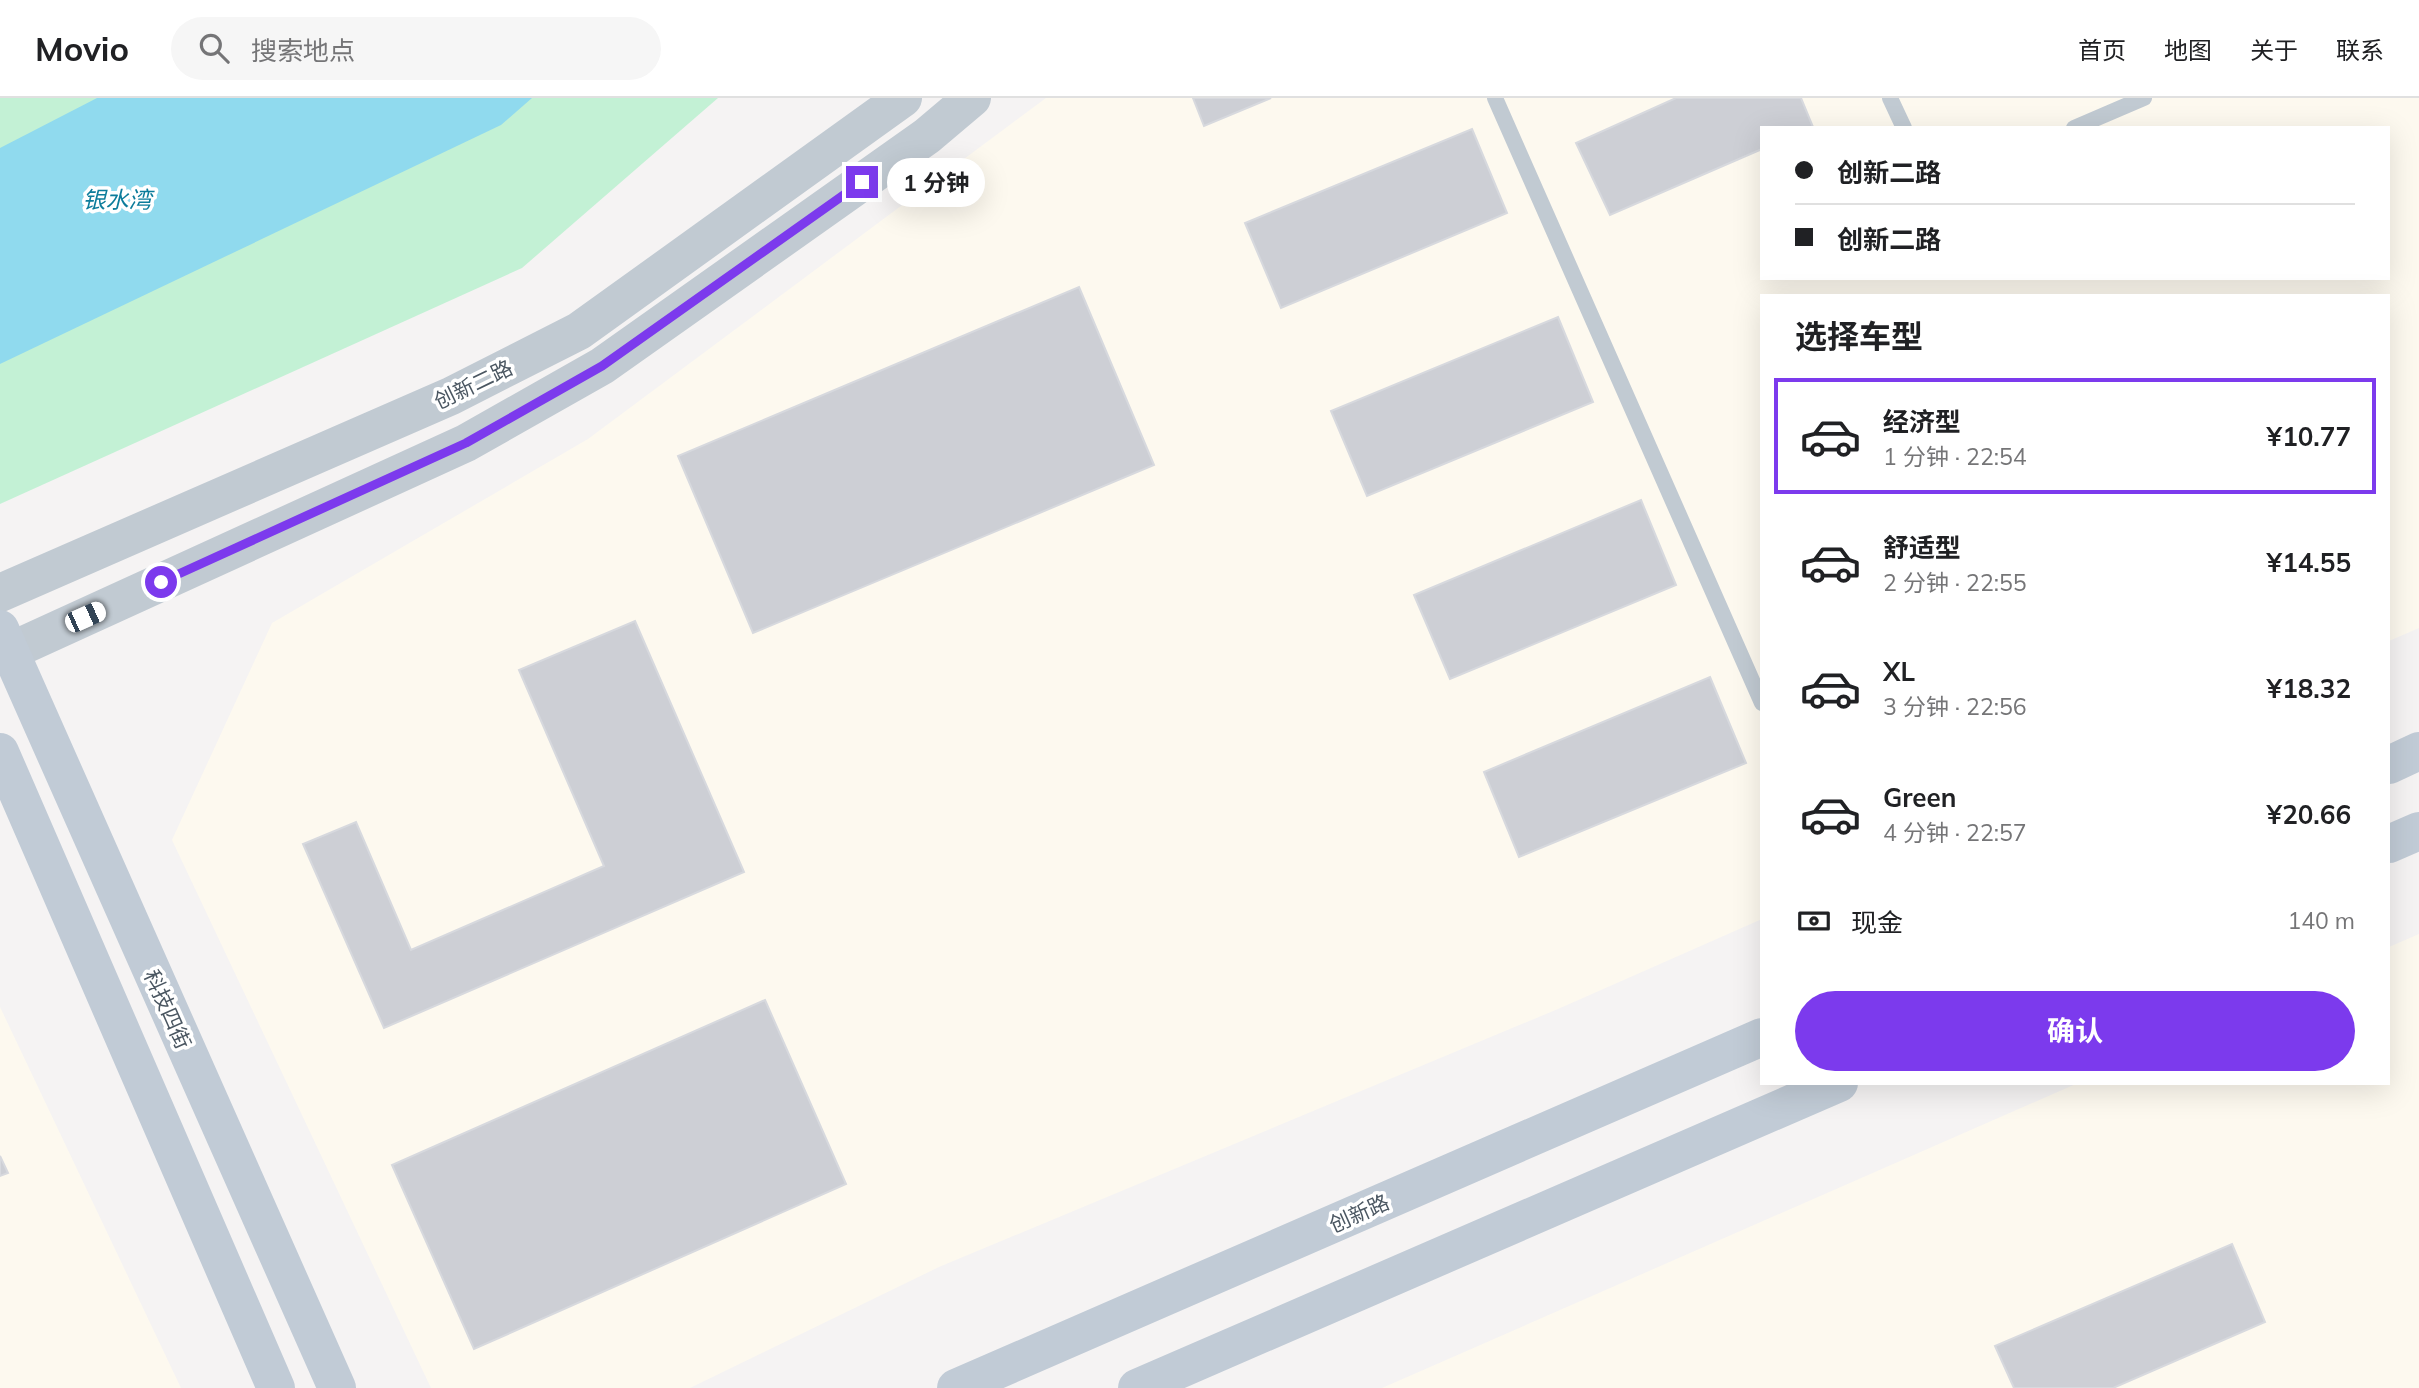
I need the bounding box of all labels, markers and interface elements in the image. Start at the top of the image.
search box [171,17,661,80]
text: Movio [35,28,129,69]
icon: search [195,29,233,67]
text: 搜索地点 [251,34,355,67]
text: 首页 [2078,35,2126,65]
text: 地图 [2164,35,2212,65]
text: 关于 [2250,35,2298,65]
text: 联系 [2336,35,2384,65]
text: 创新二路 [1837,156,1941,189]
callout: 1 分钟 [886,158,984,206]
route end [846,166,878,198]
text: 1 分钟 [903,168,969,197]
water label: 银水湾 [83,185,156,214]
text: 创新二路 [1837,223,1941,256]
text: 选择车型 [1795,316,1923,356]
street label: 创新二路 [430,354,516,414]
icon: car [1799,405,1862,468]
text: 经济型 [1883,405,1961,438]
text: ¥10.77 [2267,420,2351,453]
text: 1 分钟 · 22:54 [1883,442,2027,471]
icon: car [1799,531,1862,594]
text: 舒适型 [1883,531,1961,564]
text: ¥14.55 [2267,546,2351,579]
route start [145,566,177,598]
text: 2 分钟 · 22:55 [1883,568,2027,597]
car [62,599,109,635]
text: XL [1883,655,1915,688]
icon: car [1799,657,1862,720]
text: ¥18.32 [2267,672,2351,705]
text: 3 分钟 · 22:56 [1883,692,2027,721]
text: Green [1883,781,1956,814]
icon: car [1799,783,1862,846]
text: ¥20.66 [2267,798,2351,831]
text: 4 分钟 · 22:57 [1883,818,2027,847]
icon: cash [1795,902,1833,940]
text: 现金 [1851,906,1903,939]
text: 140 m [2287,906,2355,935]
street label: 科技四街 [139,965,197,1053]
button: 确认 [1795,991,2355,1071]
street label: 创新路 [1325,1188,1393,1238]

